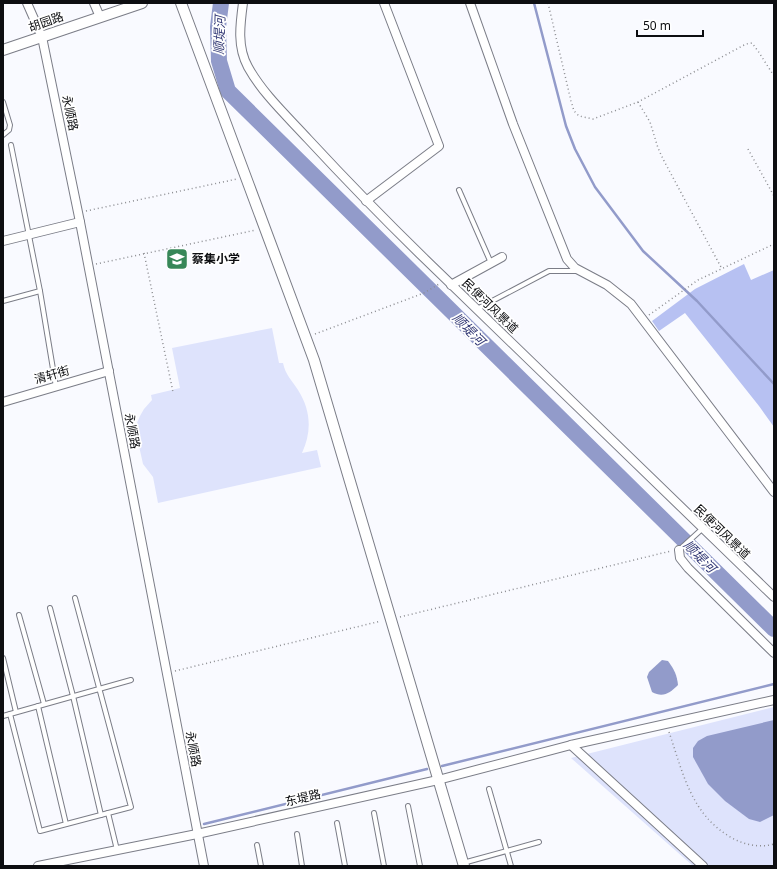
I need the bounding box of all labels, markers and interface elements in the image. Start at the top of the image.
street label: 胡园路 [26,8,66,35]
water label: 顺堤河 [209,12,229,55]
scale bar [637,12,703,38]
text: 50 m [643,17,671,34]
street label: 永顺路 [58,94,83,132]
school or university icon: 蔡集小学 [164,246,190,272]
place label: 蔡集小学 [192,250,240,267]
street label: 民便河风景道 [459,275,522,337]
water label: 顺堤河 [449,309,491,351]
street label: 清轩街 [32,361,72,388]
street label: 永顺路 [121,412,144,450]
street label: 民便河风景道 [691,501,754,563]
water label: 顺堤河 [680,536,722,578]
street label: 永顺路 [182,730,205,768]
street label: 东堤路 [283,785,322,810]

